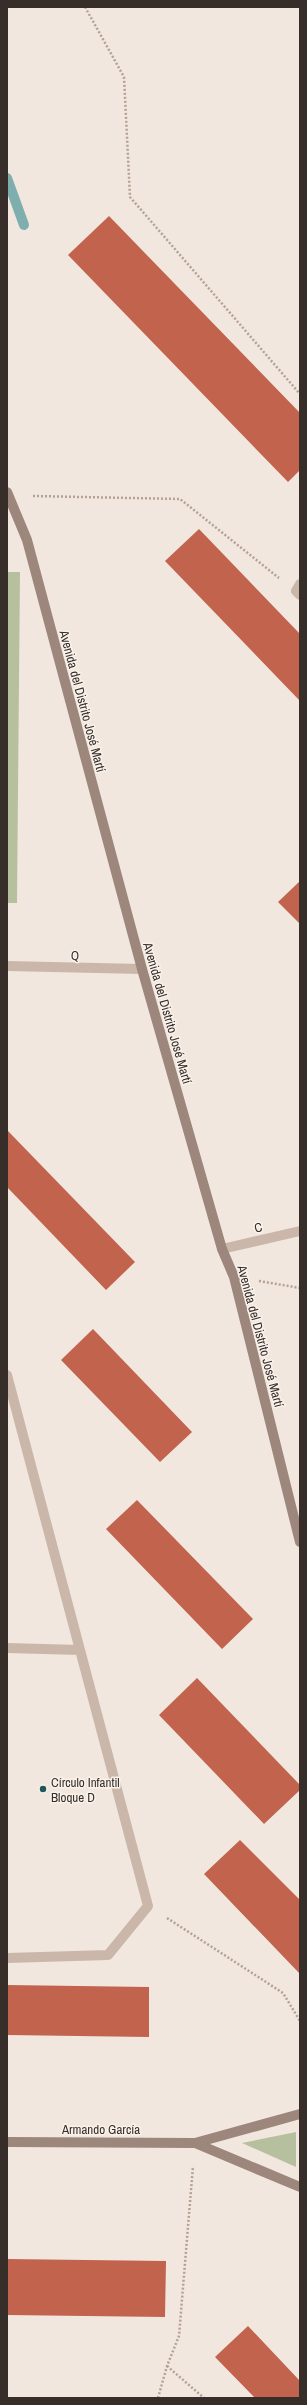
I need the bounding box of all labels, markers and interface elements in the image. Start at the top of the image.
street label: Avenida del Distrito José Martí [55,627,110,775]
street label: Avenida del Distrito José Martí [139,940,196,1087]
street label: Q [71,947,79,964]
street label: C [252,1218,264,1237]
street label: Avenida del Distrito José Martí [233,1262,288,1410]
place label: Círculo Infantil Bloque D [51,1774,120,1806]
marker: Círculo Infantil Bloque D [38,1784,48,1794]
street label: Armando García [61,2121,140,2138]

